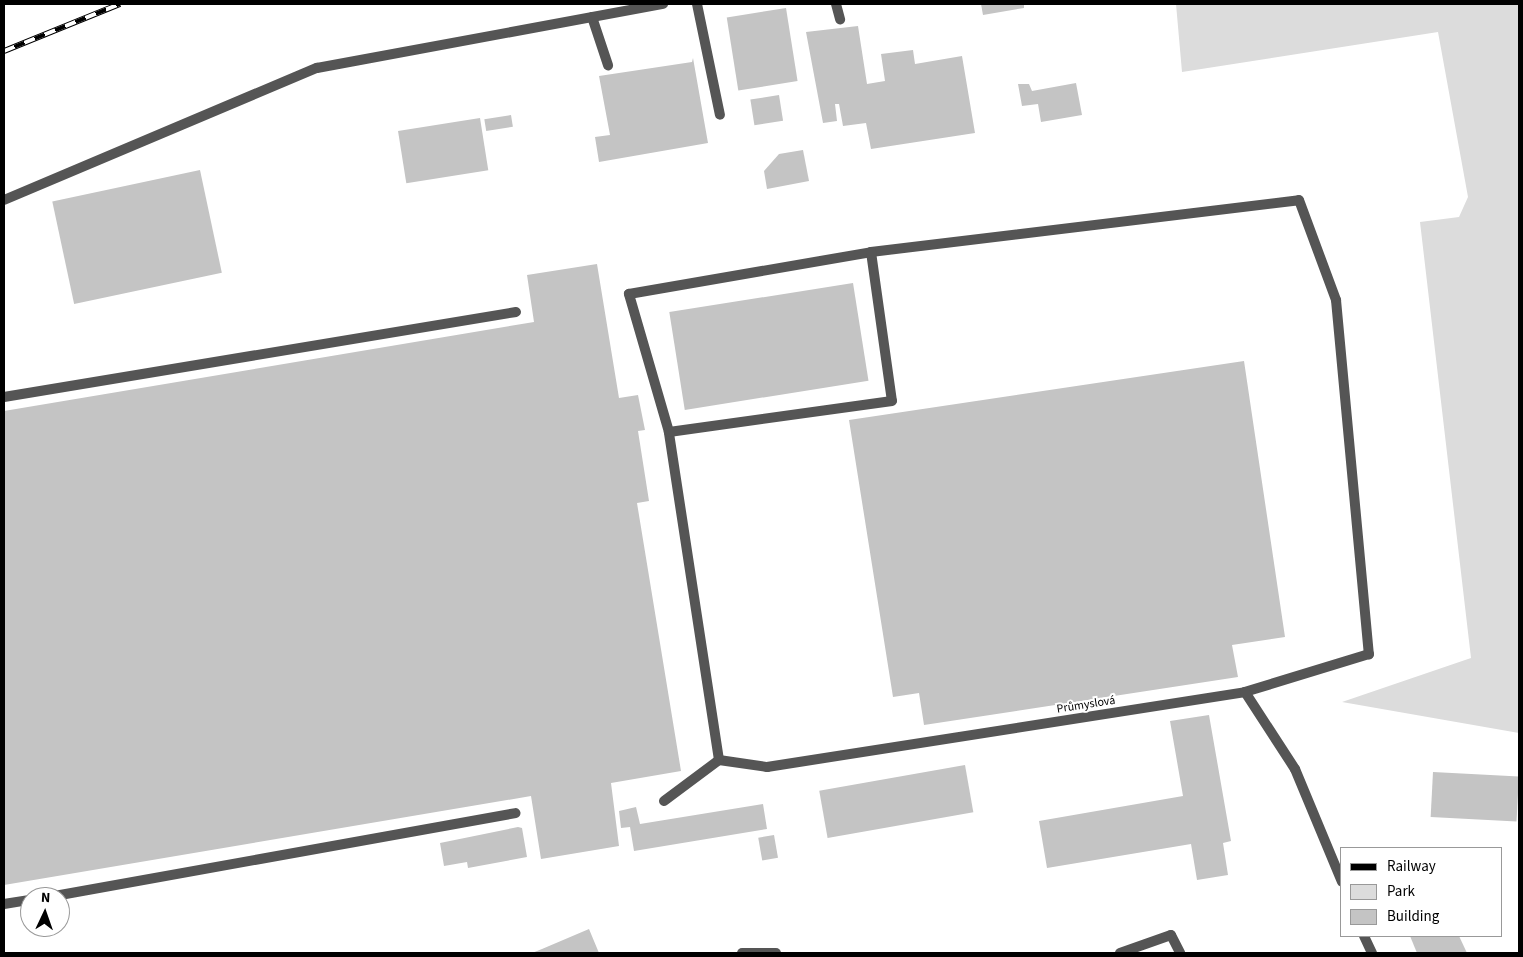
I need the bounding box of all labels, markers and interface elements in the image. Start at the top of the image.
street label: Průmyslová [1056,693,1116,717]
legend [1340,847,1503,937]
text: Railway [1387,856,1436,877]
text: Park [1387,881,1415,902]
north arrow [20,887,70,937]
text: N [41,888,51,908]
text: Building [1387,906,1439,927]

